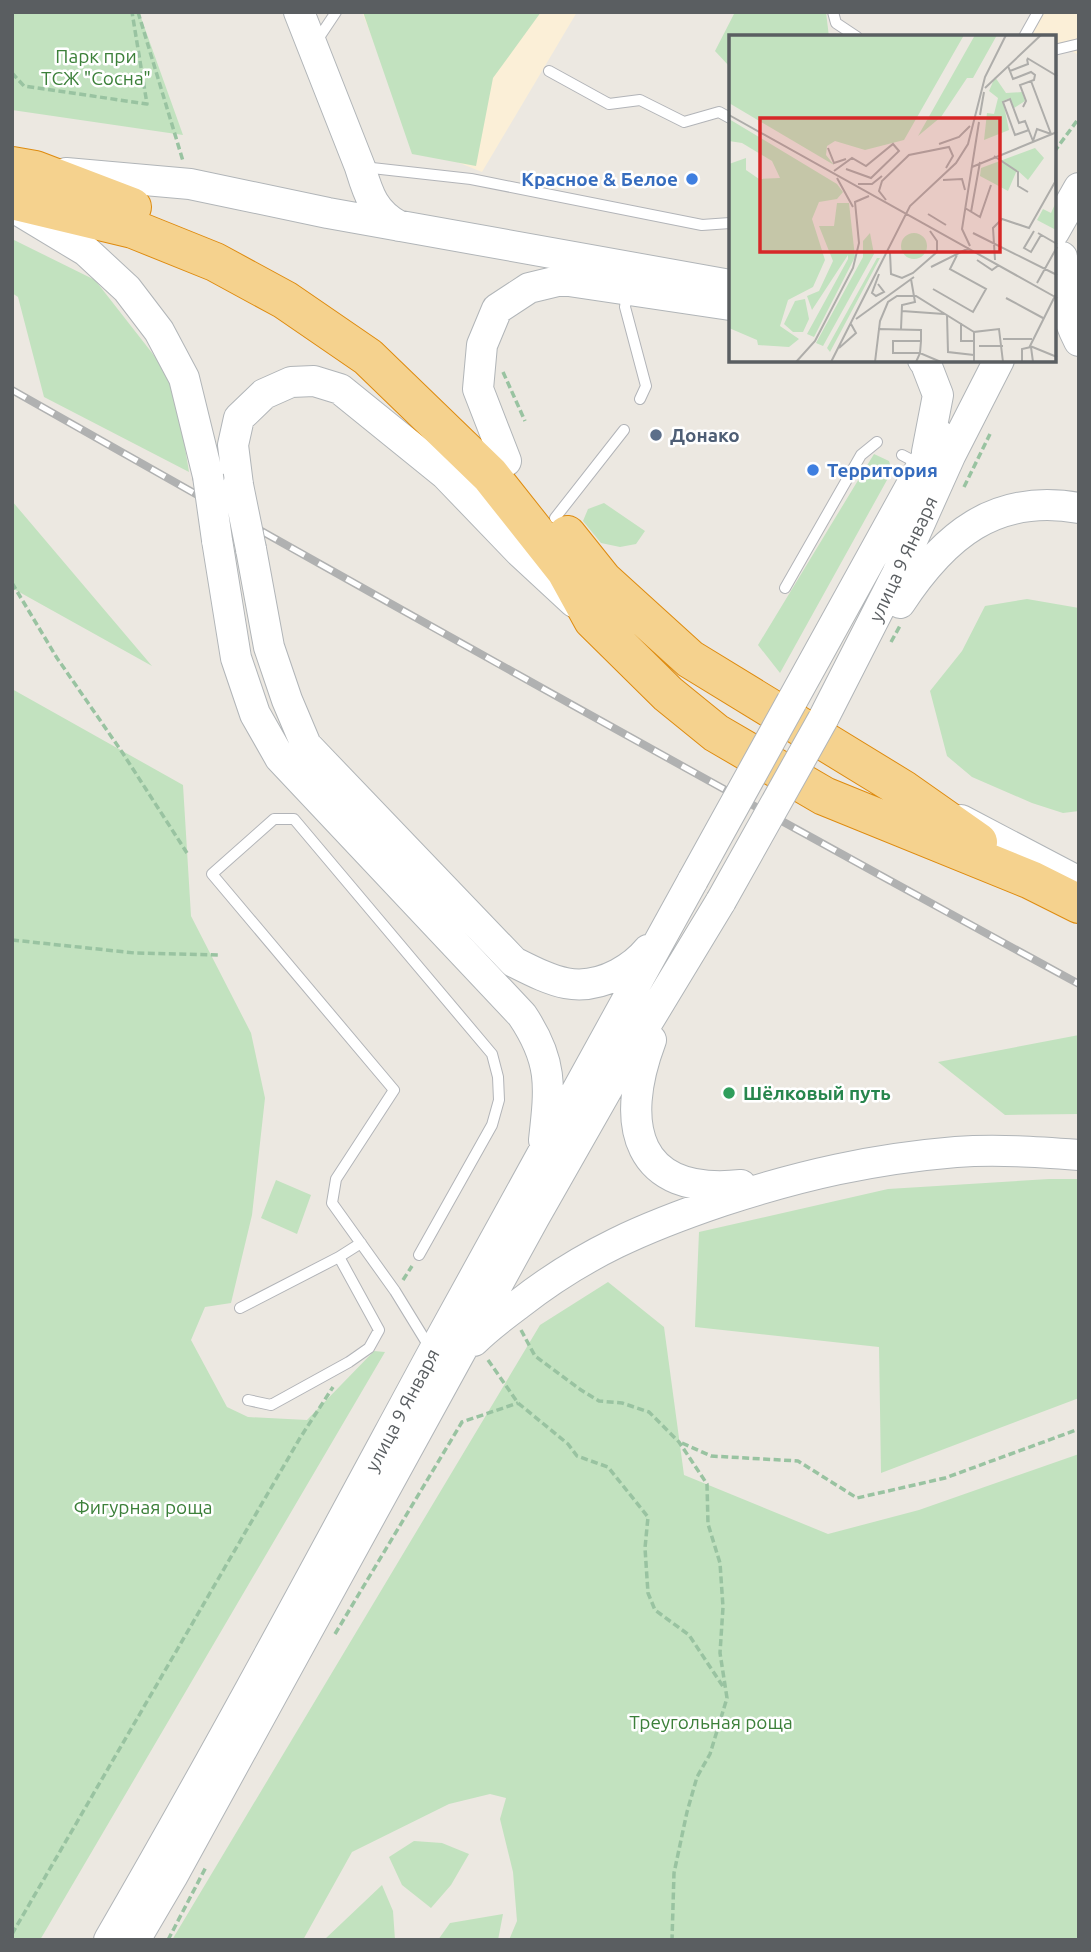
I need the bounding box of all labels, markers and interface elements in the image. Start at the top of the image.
inset map [729,35,1056,362]
park label: Парк при ТСЖ "Сосна" [41,45,151,89]
place label: Красное & Белое [521,168,678,190]
marker: Красное & Белое [684,171,700,187]
place label: Донако [670,424,740,446]
marker: Донако [648,427,664,443]
place label: Территория [827,459,938,481]
marker: Территория [805,462,821,478]
street label: улица 9 Января [864,493,942,625]
place label: Шёлковый путь [743,1082,891,1104]
marker: Шёлковый путь [721,1085,737,1101]
street label: улица 9 Января [360,1345,444,1475]
park label: Фигурная роща [74,1496,212,1518]
park label: Треугольная роща [629,1711,793,1733]

